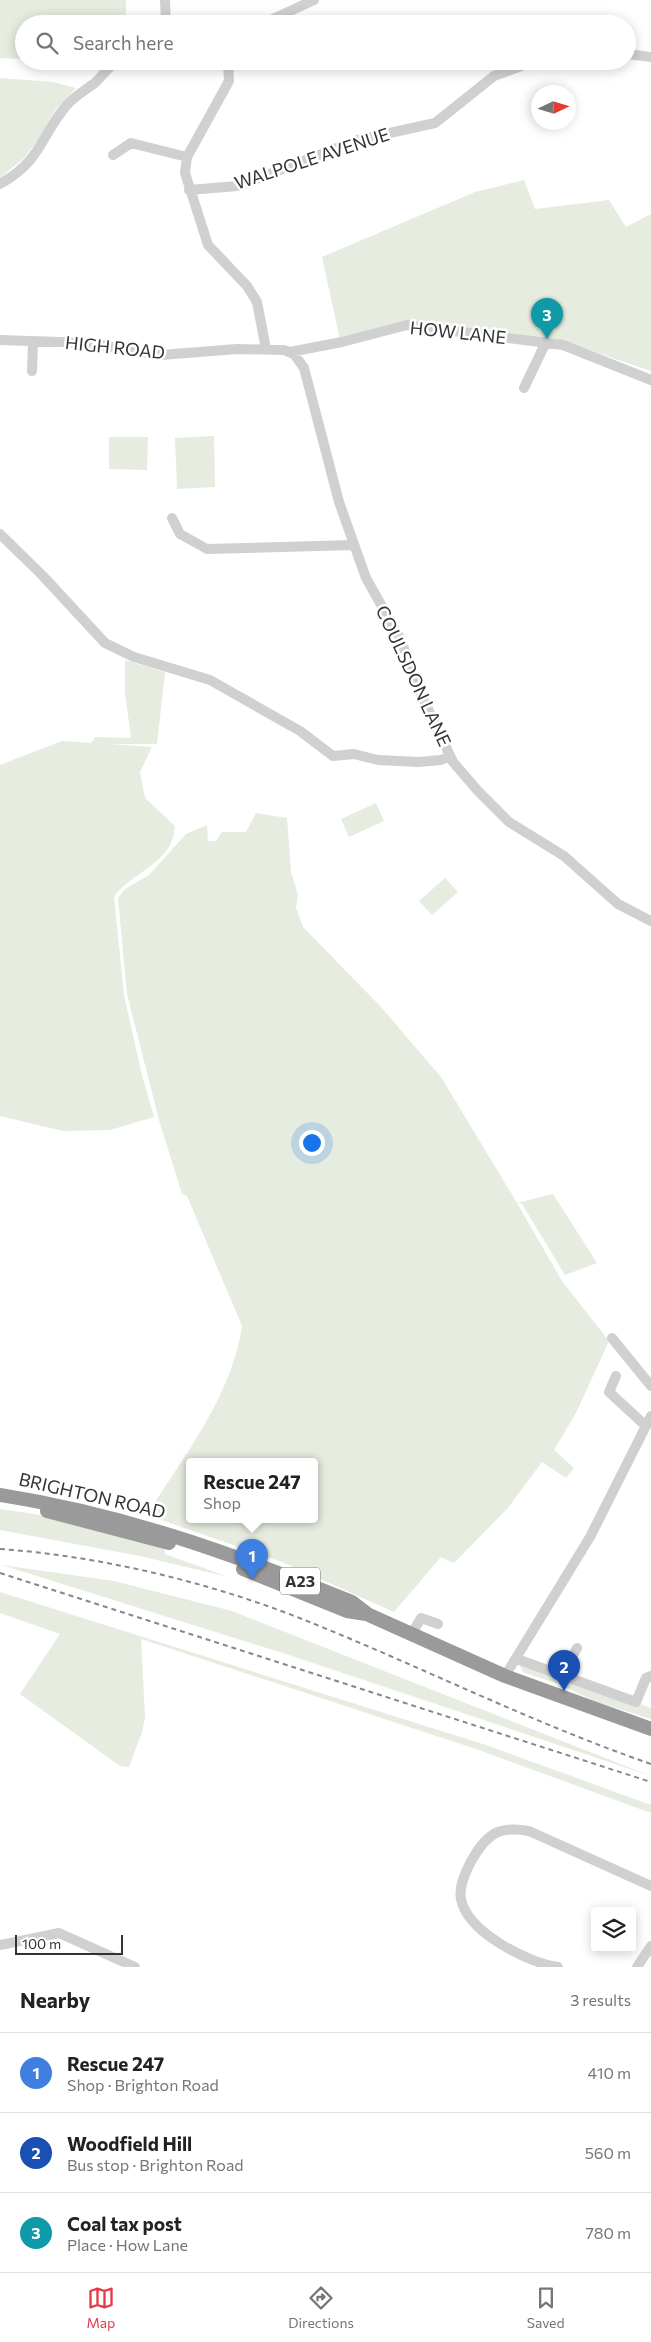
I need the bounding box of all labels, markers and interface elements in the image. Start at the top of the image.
search box [15,15,636,70]
icon: search [33,29,61,57]
text: Search here [73,31,173,54]
north arrow [531,85,576,130]
street label: WALPOLE AVENUE [231,123,392,194]
pin: 3 [531,298,563,339]
street label: HOW LANE [409,316,507,348]
street label: HIGH ROAD [64,331,166,363]
street label: COULSDON LANE [372,602,456,750]
your location [299,1130,325,1156]
popup [186,1458,318,1523]
street label: BRIGHTON ROAD [17,1467,168,1523]
text: Rescue 247 [203,1470,301,1493]
text: Shop [203,1493,241,1512]
pin: 1 [236,1539,268,1580]
road number: A23 [280,1568,320,1594]
pin: 2 [548,1650,580,1691]
map controls [591,1907,636,1952]
button: layers [591,1907,636,1952]
scale bar [15,1932,122,1955]
text: 100 m [22,1935,61,1952]
text: Nearby [20,1987,90,2012]
text: 3 results [570,1990,631,2009]
text: Rescue 247 [67,2052,164,2075]
text: 1 [32,2063,40,2082]
text: 410 m [588,2063,631,2082]
text: Shop · Brighton Road [67,2075,219,2094]
text: Woodfield Hill [67,2132,192,2155]
text: 2 [31,2143,41,2162]
text: 560 m [585,2143,631,2162]
text: Bus stop · Brighton Road [67,2155,244,2174]
text: Coal tax post [67,2212,182,2235]
text: 3 [31,2223,41,2242]
text: 780 m [585,2223,631,2242]
text: Place · How Lane [67,2235,188,2254]
tab: Map [86,2284,115,2331]
tab: Directions [288,2284,354,2331]
tab: Saved [527,2284,565,2331]

